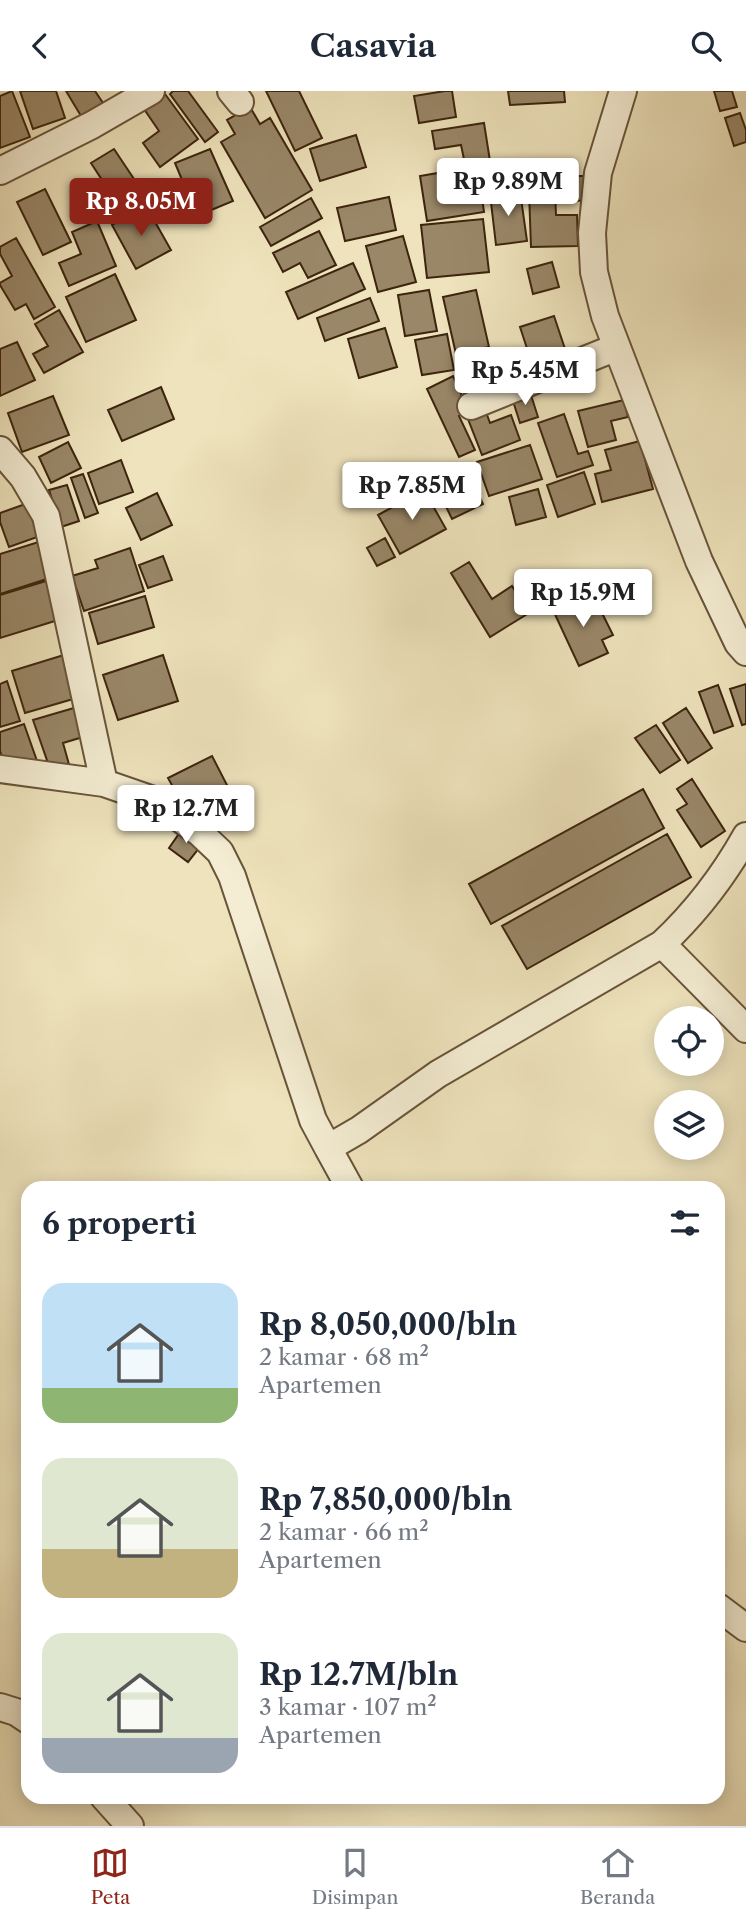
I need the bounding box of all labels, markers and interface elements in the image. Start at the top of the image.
text: Casavia [310,26,436,65]
icon: back [21,27,59,65]
icon: search [687,27,725,65]
pin: Rp 9.89M [436,159,580,218]
text: Rp 9.89M [453,167,563,195]
pin: Rp 8.05M [69,179,213,238]
text: Rp 8.05M [86,187,196,215]
pin: Rp 5.45M [453,347,597,407]
text: Rp 5.45M [471,356,579,384]
pin: Rp 7.85M [340,463,484,522]
text: Rp 7.85M [358,471,466,499]
pin: Rp 15.9M [511,569,655,629]
text: Rp 15.9M [530,578,636,606]
pin: Rp 12.7M [114,785,258,845]
text: Rp 12.7M [133,794,239,822]
map controls [654,1006,724,1160]
button: locate [654,1006,724,1076]
button: layers [654,1090,724,1160]
icon: filters [666,1204,704,1242]
text: 6 properti [42,1205,196,1242]
text: Rp 8,050,000/bln [259,1306,517,1343]
icon: home [98,1311,182,1395]
text: 2 kamar · 68 m² [259,1343,429,1371]
text: Apartemen [259,1371,382,1399]
text: Rp 7,850,000/bln [259,1481,512,1518]
icon: home [98,1486,182,1570]
text: 2 kamar · 66 m² [259,1518,429,1546]
text: Apartemen [259,1546,382,1574]
text: Rp 12.7M/bln [259,1656,458,1693]
icon: home [98,1661,182,1745]
text: 3 kamar · 107 m² [259,1693,437,1721]
text: Apartemen [259,1721,382,1749]
tab: Peta [91,1844,130,1909]
tab: Disimpan [312,1844,398,1909]
tab: Beranda [580,1844,655,1909]

